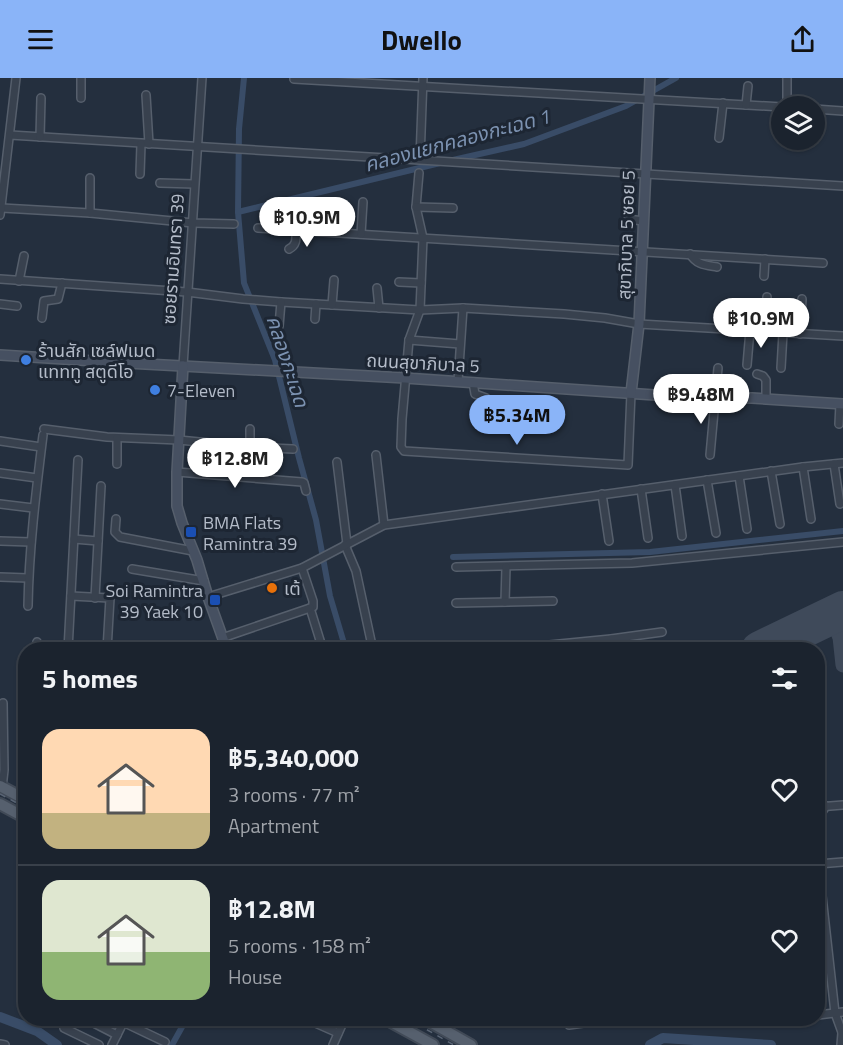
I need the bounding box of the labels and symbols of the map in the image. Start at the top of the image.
water label: คลองแยกคลองกะเฉด 1 [361,100,553,180]
street label: สุขาภิบาล 5 ซอย 5 [610,170,642,300]
street label: ซอยรามอินทรา 39 [155,193,191,325]
pin: ฿10.9M [258,197,356,248]
pin: ฿10.9M [712,298,810,349]
water label: คลองกะเฉด [259,311,318,411]
place label: ร้านสัก เซล์ฟเมด แทททู สตูดีโอ [38,337,155,385]
street label: ถนนสุขาภิบาล 5 [366,347,480,379]
marker: ร้านสัก เซล์ฟเมด แทททู สตูดีโอ [19,353,33,367]
pin: ฿9.48M [652,374,750,425]
place label: 7-Eleven [167,377,235,404]
marker: 7-Eleven [148,383,162,397]
pin: ฿5.34M [468,395,566,446]
pin: ฿12.8M [186,438,284,489]
place label: BMA Flats Ramintra 39 [203,509,297,557]
marker: BMA Flats Ramintra 39 [184,525,198,539]
place label: เต้ [284,575,301,602]
place label: Soi Ramintra 39 Yaek 10 [106,577,203,625]
marker: เต้ [265,581,279,595]
marker: Soi Ramintra 39 Yaek 10 [208,593,222,607]

